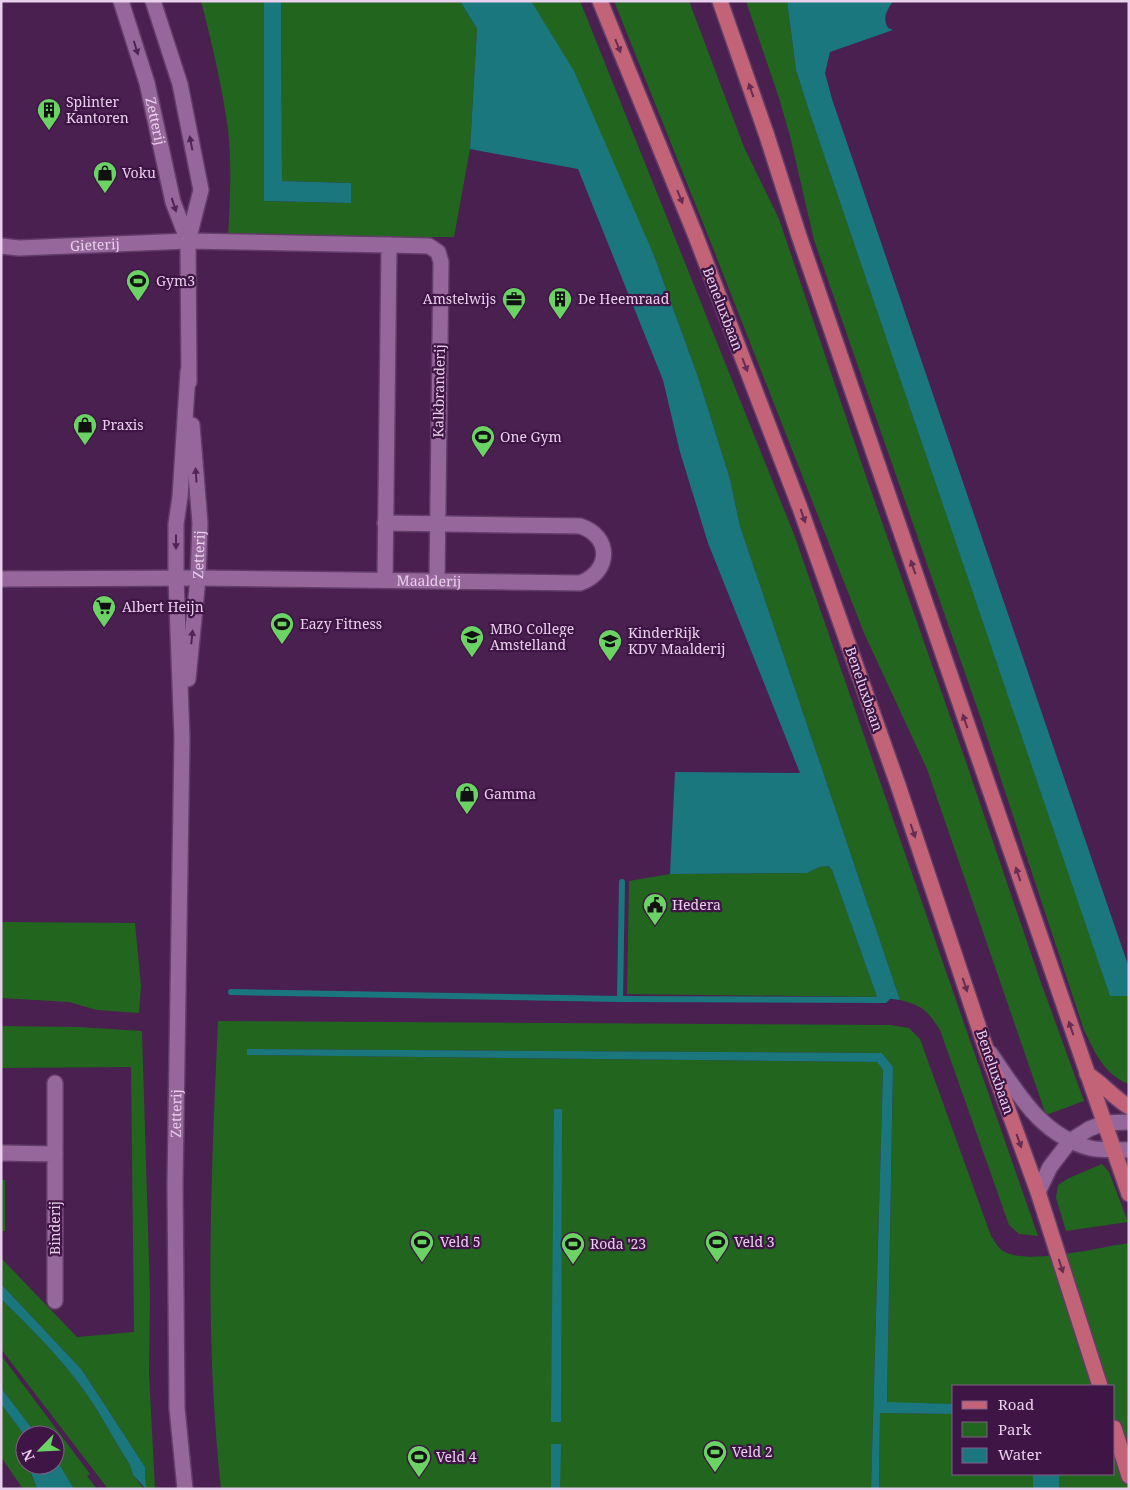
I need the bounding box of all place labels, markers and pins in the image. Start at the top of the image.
place label: Splinter Kantoren [66,92,129,127]
building icon: Splinter Kantoren [36,97,62,131]
shop icon: Voku [92,160,118,194]
place label: Voku [122,163,156,182]
sports icon: Gym3 [125,268,151,302]
place label: Gym3 [156,271,195,290]
office icon: Amstelwijs [501,286,527,320]
building icon: De Heemraad [547,286,573,320]
place label: Amstelwijs [423,289,496,308]
place label: De Heemraad [578,289,670,308]
shop icon: Praxis [72,412,98,446]
place label: Praxis [102,415,144,434]
sports icon: One Gym [470,424,496,458]
place label: One Gym [500,427,562,446]
supermarket icon: Albert Heijn [91,594,117,628]
place label: Albert Heijn [122,597,204,616]
sports icon: Eazy Fitness [269,611,295,645]
place label: Eazy Fitness [300,614,382,633]
place label: MBO College Amstelland [490,619,574,654]
place label: KinderRijk KDV Maalderij [628,623,725,658]
school or university icon: MBO College Amstelland [459,624,485,658]
school or university icon: KinderRijk KDV Maalderij [597,628,623,662]
shop icon: Gamma [454,781,480,815]
place label: Gamma [484,784,536,803]
public building icon: Hedera [642,892,668,926]
place label: Hedera [672,895,721,914]
sports icon: Veld 5 [409,1229,435,1263]
sports icon: Veld 3 [704,1229,730,1263]
sports icon: Roda '23 [560,1231,586,1265]
place label: Veld 5 [440,1232,481,1251]
place label: Veld 3 [734,1232,775,1251]
place label: Roda '23 [590,1234,646,1253]
sports icon: Veld 2 [702,1439,728,1473]
place label: Veld 2 [732,1442,773,1461]
sports icon: Veld 4 [406,1444,432,1478]
place label: Veld 4 [436,1447,477,1466]

